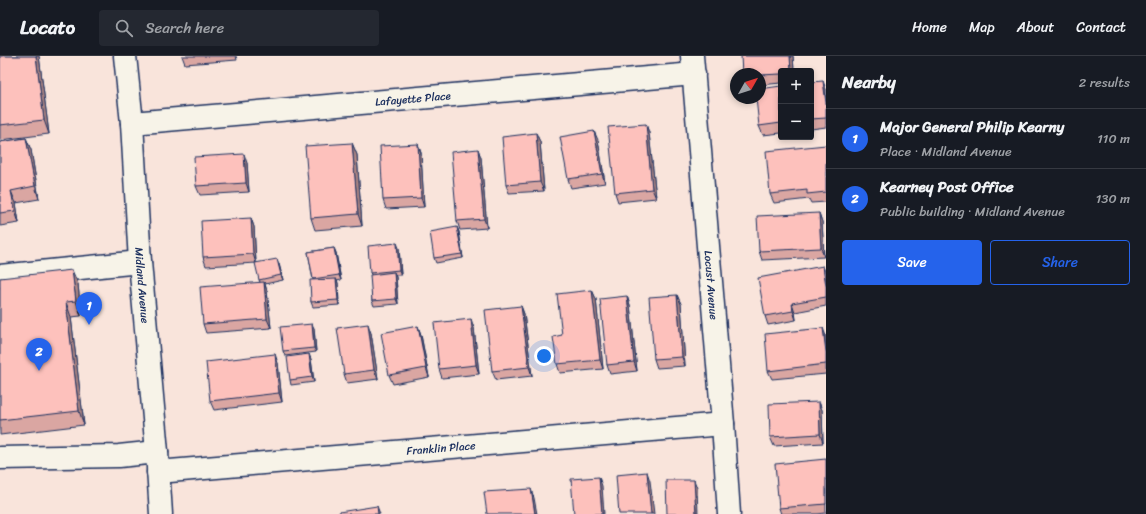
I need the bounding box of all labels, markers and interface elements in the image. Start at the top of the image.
search box [99,10,379,46]
text: Locato [20,11,75,44]
text: Search here [145,15,224,41]
text: Home [912,15,947,40]
text: Map [969,15,995,40]
text: About [1017,15,1054,40]
text: Contact [1076,15,1126,40]
icon: search [113,17,135,39]
text: Nearby [842,67,896,97]
north arrow [730,68,766,104]
map controls [778,68,814,140]
button: + [778,68,814,104]
text: 2 results [1079,71,1130,94]
street label: Lafayette Place [374,86,452,112]
button: − [778,104,814,140]
text: Major General Philip Kearny [880,114,1064,140]
text: 1 [852,127,858,150]
text: 110 m [1097,127,1130,150]
text: Place · Midland Avenue [880,140,1012,163]
text: Kearney Post Office [880,174,1014,200]
text: 2 [851,187,859,210]
text: 130 m [1096,187,1130,210]
text: Public building · Midland Avenue [880,200,1065,223]
button: Save [842,240,982,285]
button: Share [990,240,1130,285]
street label: Midland Avenue [129,247,154,325]
street label: Locust Avenue [698,250,723,321]
pin: 1 [76,292,102,325]
pin: 2 [26,338,52,371]
your location [534,346,554,366]
street label: Franklin Place [406,436,477,461]

